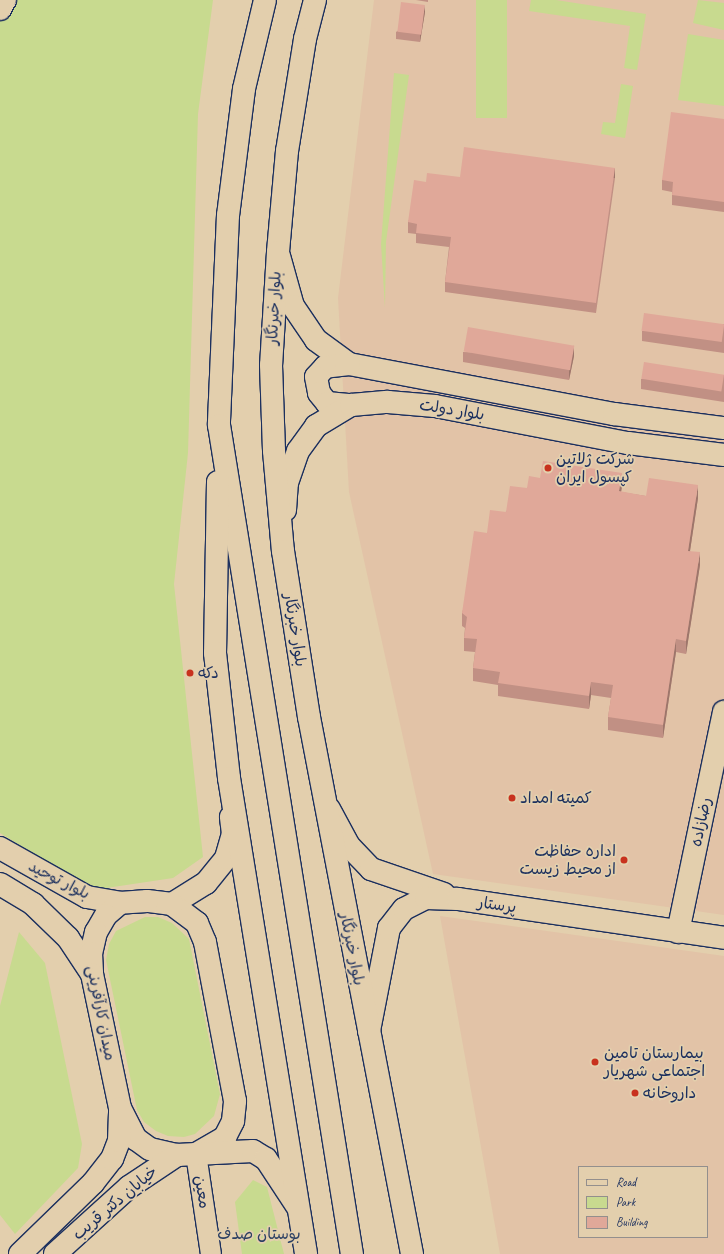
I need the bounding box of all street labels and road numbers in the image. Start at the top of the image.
street label: بلوار خبرنگار [262,271,286,345]
street label: بلوار دولت [418,395,486,425]
street label: بلوار خبرنگار [280,592,310,668]
street label: رضازاده [686,796,716,848]
street label: بلوار توحید [25,856,93,904]
street label: پرستار [476,893,518,917]
street label: بلوار خبرنگار [336,911,368,987]
street label: میدان کارآفرینی [82,964,120,1062]
street label: خیابان دکتر قریب [69,1162,161,1244]
street label: معین [190,1174,214,1210]

